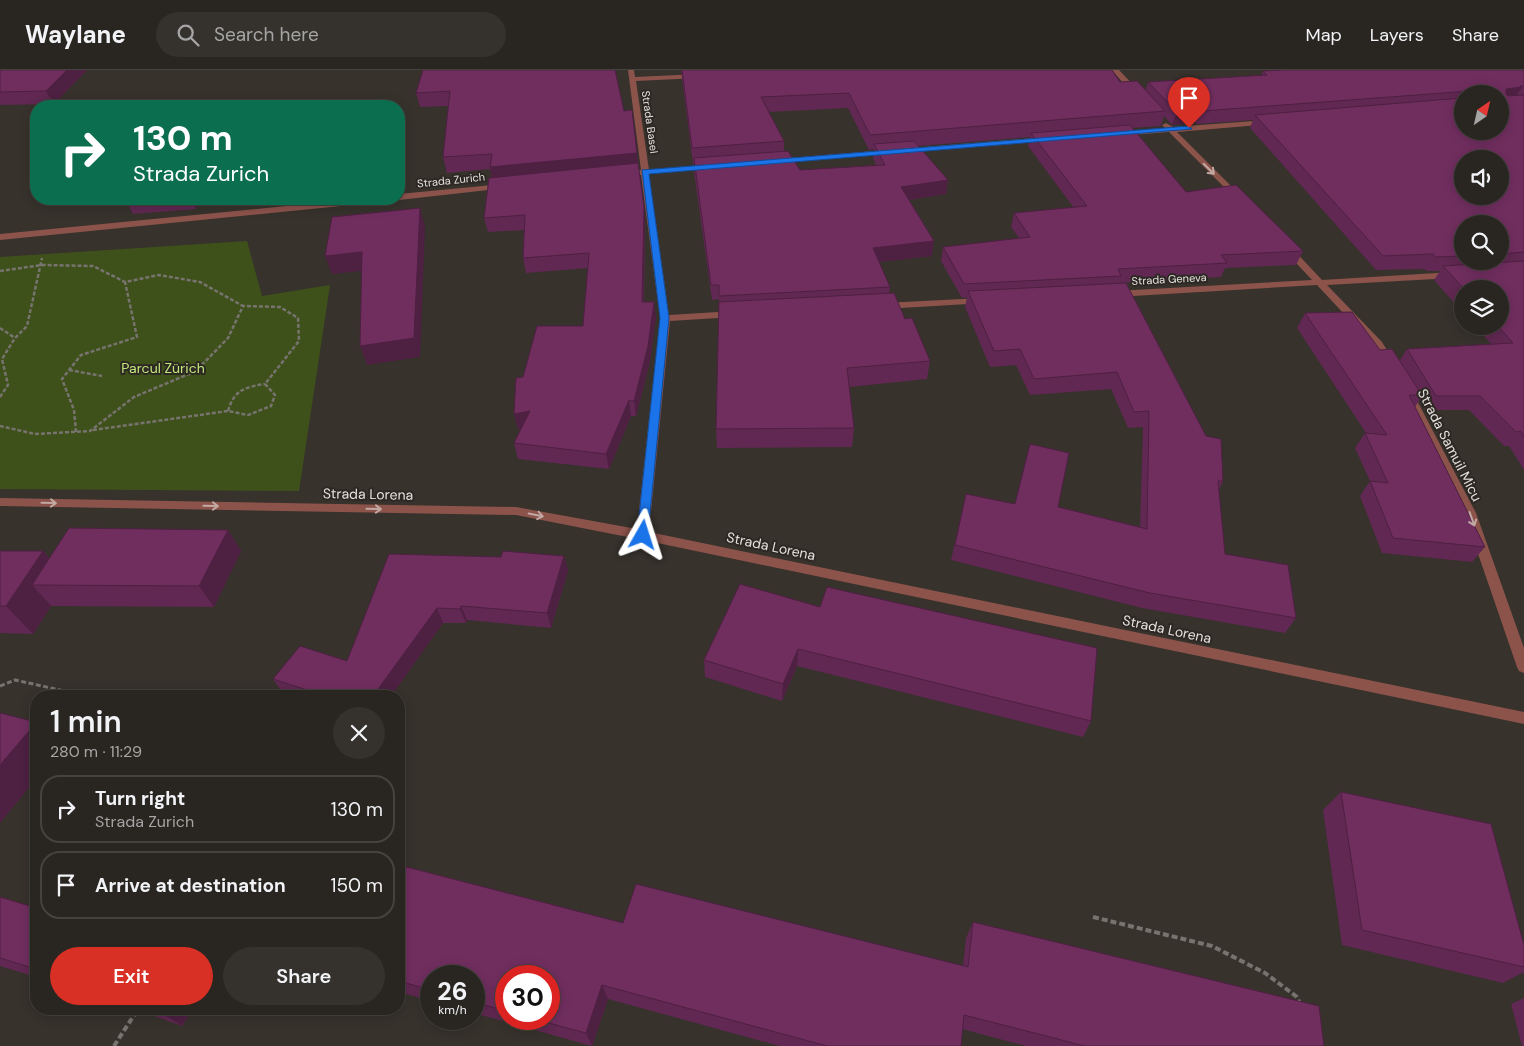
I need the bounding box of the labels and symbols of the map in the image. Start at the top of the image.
pin [1168,77,1210,128]
north arrow [1454,85,1509,140]
street label: Strada Basel [639,90,661,154]
one-way arrow [1203,163,1215,175]
street label: Strada Zurich [416,169,486,191]
street label: Strada Geneva [1131,270,1207,288]
park label: Parcul Zürich [121,359,205,377]
street label: Strada Samuil Micu [1414,386,1486,504]
street label: Strada Lorena [323,484,413,504]
one-way arrow [40,498,56,508]
one-way arrow [202,501,219,511]
one-way arrow [365,504,381,513]
position arrow [616,508,668,560]
one-way arrow [527,510,543,520]
one-way arrow [1468,511,1477,526]
street label: Strada Lorena [725,528,817,564]
street label: Strada Lorena [1121,611,1213,647]
speed limit sign: 30 [495,965,560,1030]

